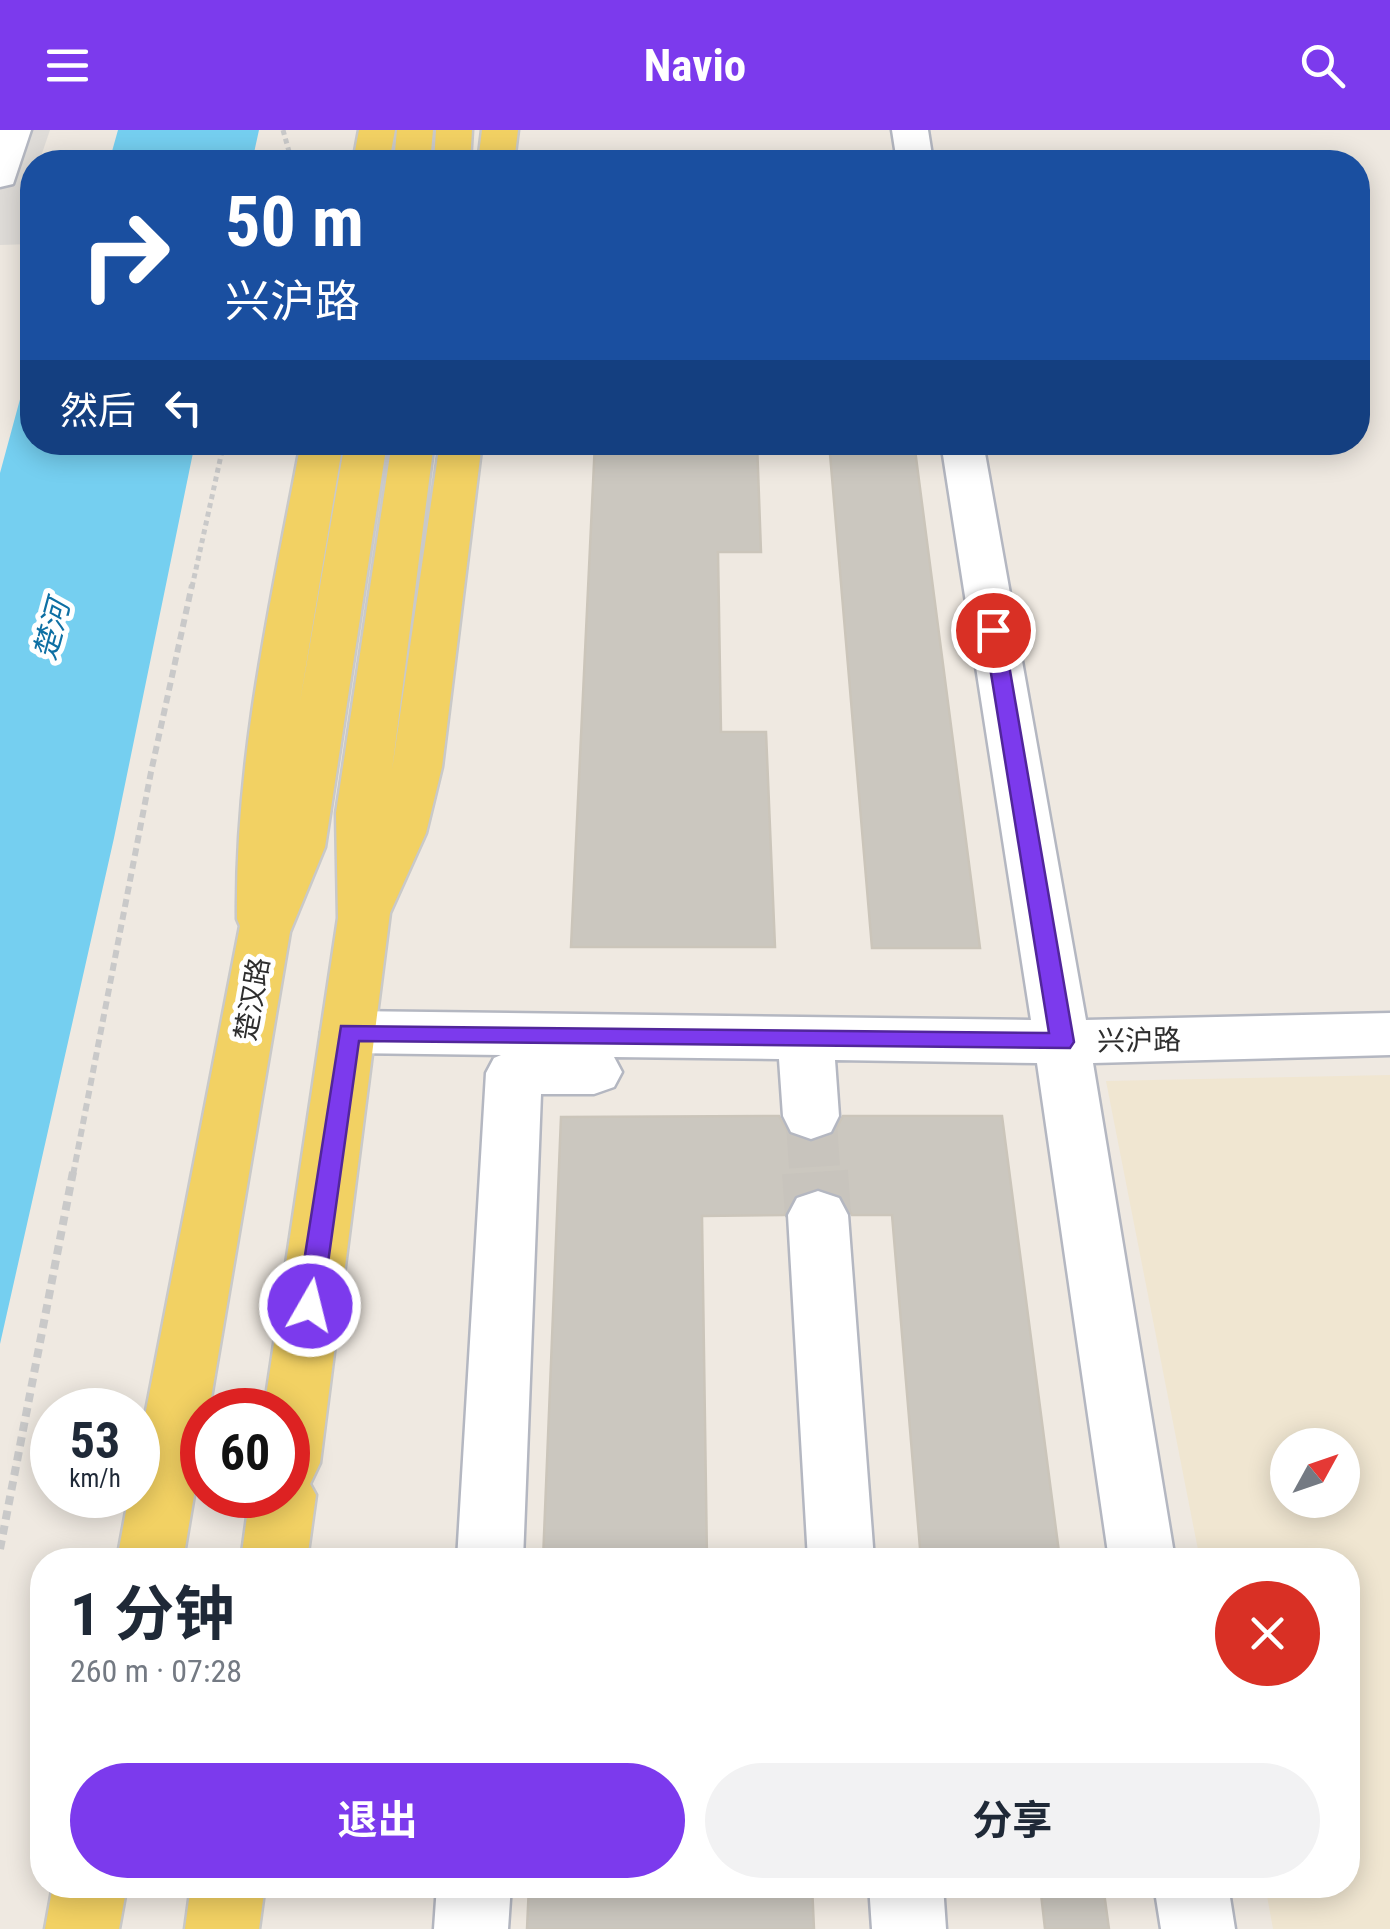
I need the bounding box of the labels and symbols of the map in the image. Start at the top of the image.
pin [951,588,1036,673]
water label: 楚河 [27,592,77,663]
street label: 楚汉路 [229,955,276,1043]
street label: 兴沪路 [1097,1023,1181,1058]
position arrow [258,1254,362,1358]
speed limit sign: 60 [180,1388,310,1518]
north arrow [1270,1428,1360,1518]

